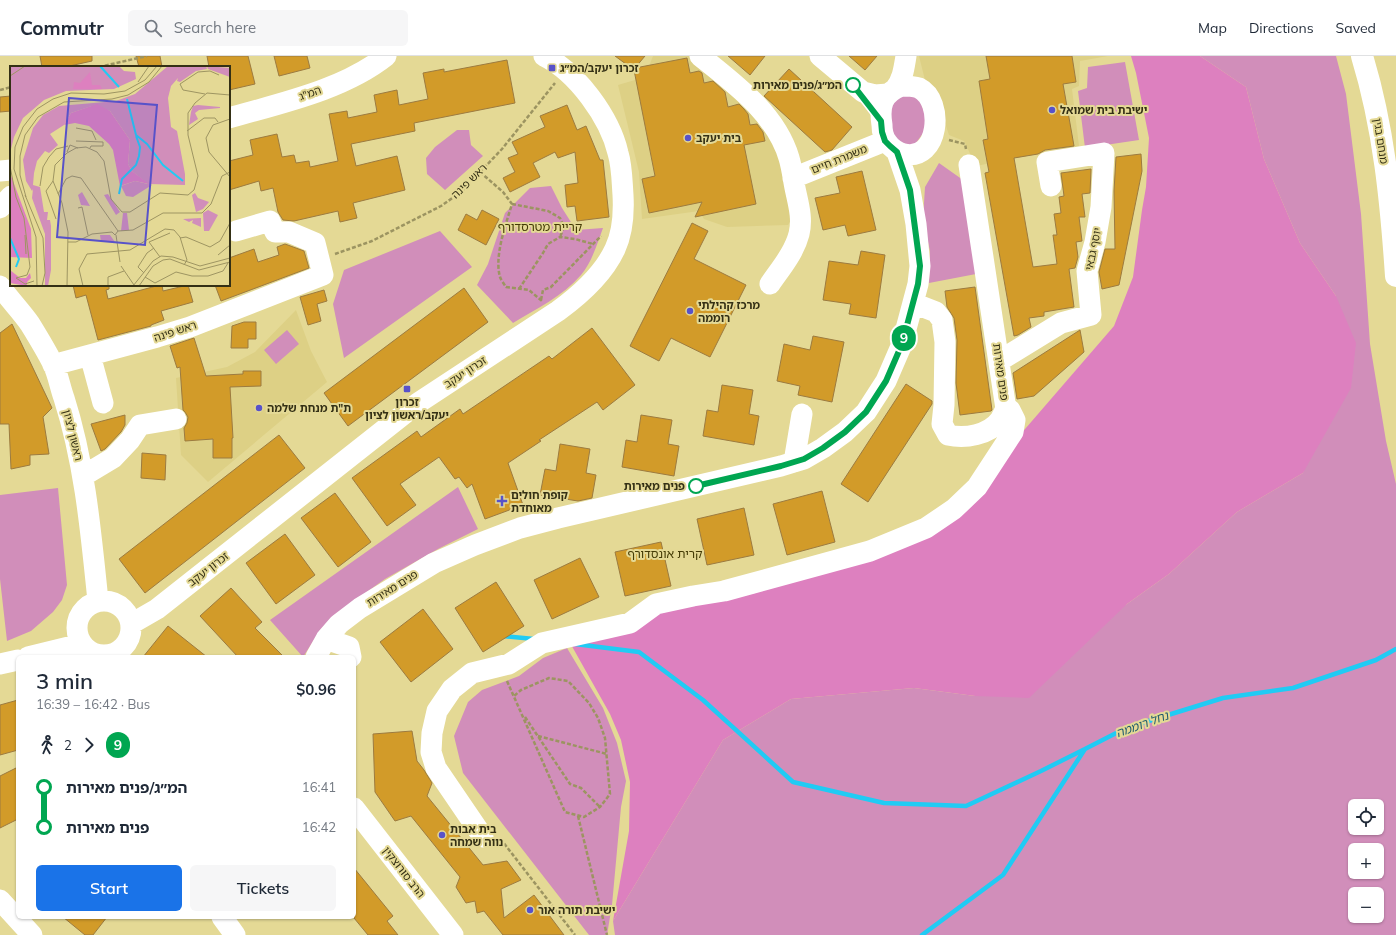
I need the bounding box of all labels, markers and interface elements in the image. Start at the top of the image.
search box [128,10,408,46]
text: Commutr [20,16,104,40]
icon: search [142,17,164,39]
text: Search here [174,18,256,37]
text: Map [1198,19,1227,37]
text: Directions [1249,19,1314,37]
text: Saved [1336,19,1376,37]
place label: זכרון יעקב/המ״ג [560,61,639,75]
marker: זכרון יעקב/המ״ג [547,63,557,73]
inset map [10,66,230,286]
marker: המ״ג/פנים מאירות [845,77,861,93]
place label: המ״ג/פנים מאירות [753,78,842,92]
street label: המ"ג [297,83,323,103]
place label: ישיבת בית שמואל [1060,103,1147,117]
marker: ישיבת בית שמואל [1047,105,1057,115]
street label: מנחם בגין [1370,117,1392,165]
place label: בית יעקב [696,131,742,145]
marker: בית יעקב [683,133,693,143]
street label: משמרת חיים [809,141,869,177]
street label: ראש פינה [448,161,490,201]
district label: קריית מטרסדורף [498,219,583,234]
street label: יוסף גבאי [1082,226,1104,272]
place label: מרכז קהילתי רוממה [698,298,760,325]
marker: מרכז קהילתי רוממה [685,306,695,316]
street label: ראש פינה [152,317,198,345]
line badge: 9 [891,325,917,351]
text: 9 [900,329,908,347]
street label: פנים מאירות [990,343,1012,402]
street label: זכרון יעקב [441,353,489,391]
marker: זכרון יעקב/ראשון לציון [402,384,412,394]
place label: זכרון יעקב/ראשון לציון [365,395,449,422]
place label: ת"ת מנחת שלמה [267,401,351,415]
marker: ת"ת מנחת שלמה [254,403,264,413]
street label: ראשון לציון [60,408,86,462]
marker: פנים מאירות [688,478,704,494]
place label: פנים מאירות [624,479,685,493]
place label: קופת חולים מאוחדת [511,488,568,515]
marker: קופת חולים מאוחדת [496,495,508,507]
district label: קרית אונסדורף [627,546,703,561]
street label: זכרון יעקב [185,549,231,589]
street label: פנים מאירות [364,567,420,609]
text: 3 min [36,667,93,695]
text: $0.96 [296,680,336,699]
text: 16:39 – 16:42 · Bus [36,696,150,712]
water label: נחל רוממה [1114,707,1172,740]
icon: walk [36,734,58,756]
icon: forward [78,734,100,756]
text: 9 [114,736,122,754]
text: 2 [64,737,72,753]
text: המ״ג/פנים מאירות [66,778,187,797]
text: 16:41 [302,779,336,795]
map controls [1348,799,1384,923]
button: locate [1348,799,1384,835]
text: פנים מאירות [66,818,149,837]
text: 16:42 [302,819,336,835]
place label: בית אבות נווה שמחה [450,822,503,849]
marker: בית אבות נווה שמחה [437,830,447,840]
button: + [1348,843,1384,879]
street label: הרב סורוצקין [380,844,428,900]
button: Start [36,865,182,911]
button: Tickets [190,865,336,911]
button: − [1348,887,1384,923]
place label: ישיבת תורה אור [538,903,615,917]
marker: ישיבת תורה אור [525,905,535,915]

